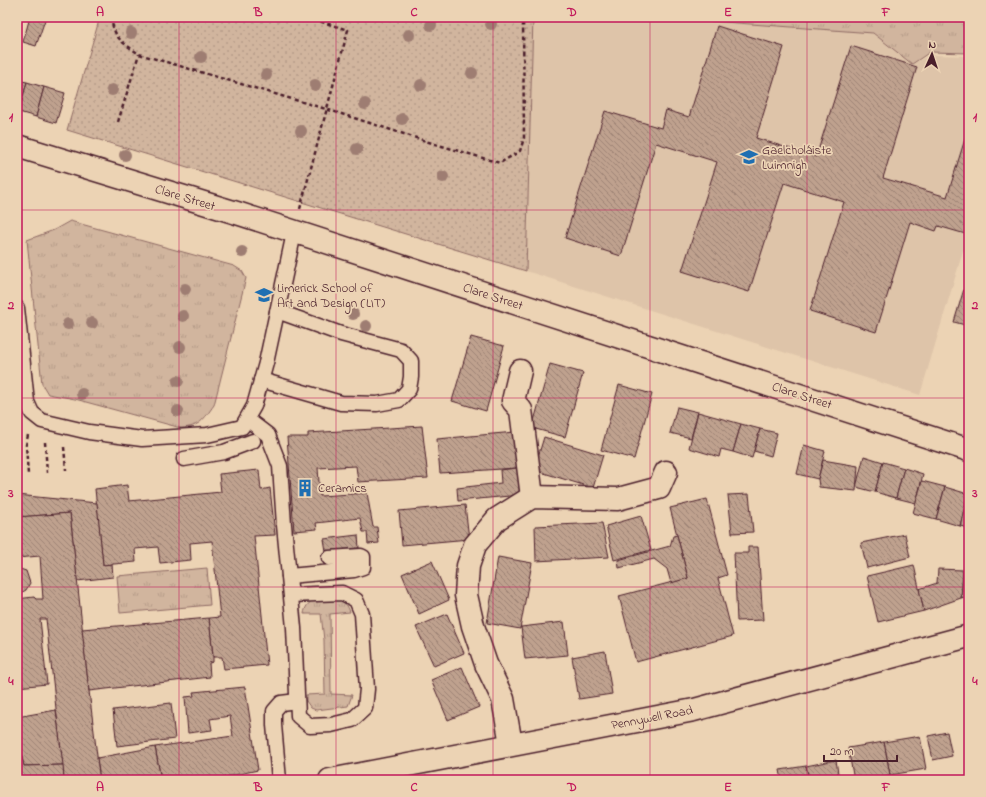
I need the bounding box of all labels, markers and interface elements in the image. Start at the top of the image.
text: A [96,3,104,22]
text: B [253,3,263,22]
text: C [410,3,418,22]
text: D [566,3,577,22]
text: E [724,3,732,22]
text: F [881,3,891,22]
north arrow [912,34,952,74]
text: N [928,37,937,53]
text: 1 [9,108,14,127]
text: 1 [973,108,978,127]
place label: Gaelcholáiste Luimnigh [762,141,832,176]
school or university icon: Gaelcholáiste Luimnigh [739,147,759,167]
street label: Clare Street [152,180,218,216]
street label: Clare Street [460,278,526,316]
place label: Limerick School of Art and Design (LIT) [277,279,385,314]
school or university icon: Limerick School of Art and Design (LIT) [254,285,274,305]
text: 2 [7,296,15,315]
text: 2 [971,296,979,315]
street label: Clare Street [769,377,835,415]
building icon: Ceramics [295,478,315,498]
place label: Ceramics [318,479,367,498]
text: 3 [7,484,14,503]
text: 3 [971,484,978,503]
text: 4 [7,672,14,691]
text: 4 [971,672,978,691]
street label: Pennywell Road [610,701,695,736]
scale bar [824,737,897,763]
text: 20 m [830,743,853,761]
text: A [96,778,104,797]
text: B [253,778,263,797]
text: C [410,778,418,797]
text: D [566,778,577,797]
text: E [724,778,732,797]
text: F [881,778,891,797]

